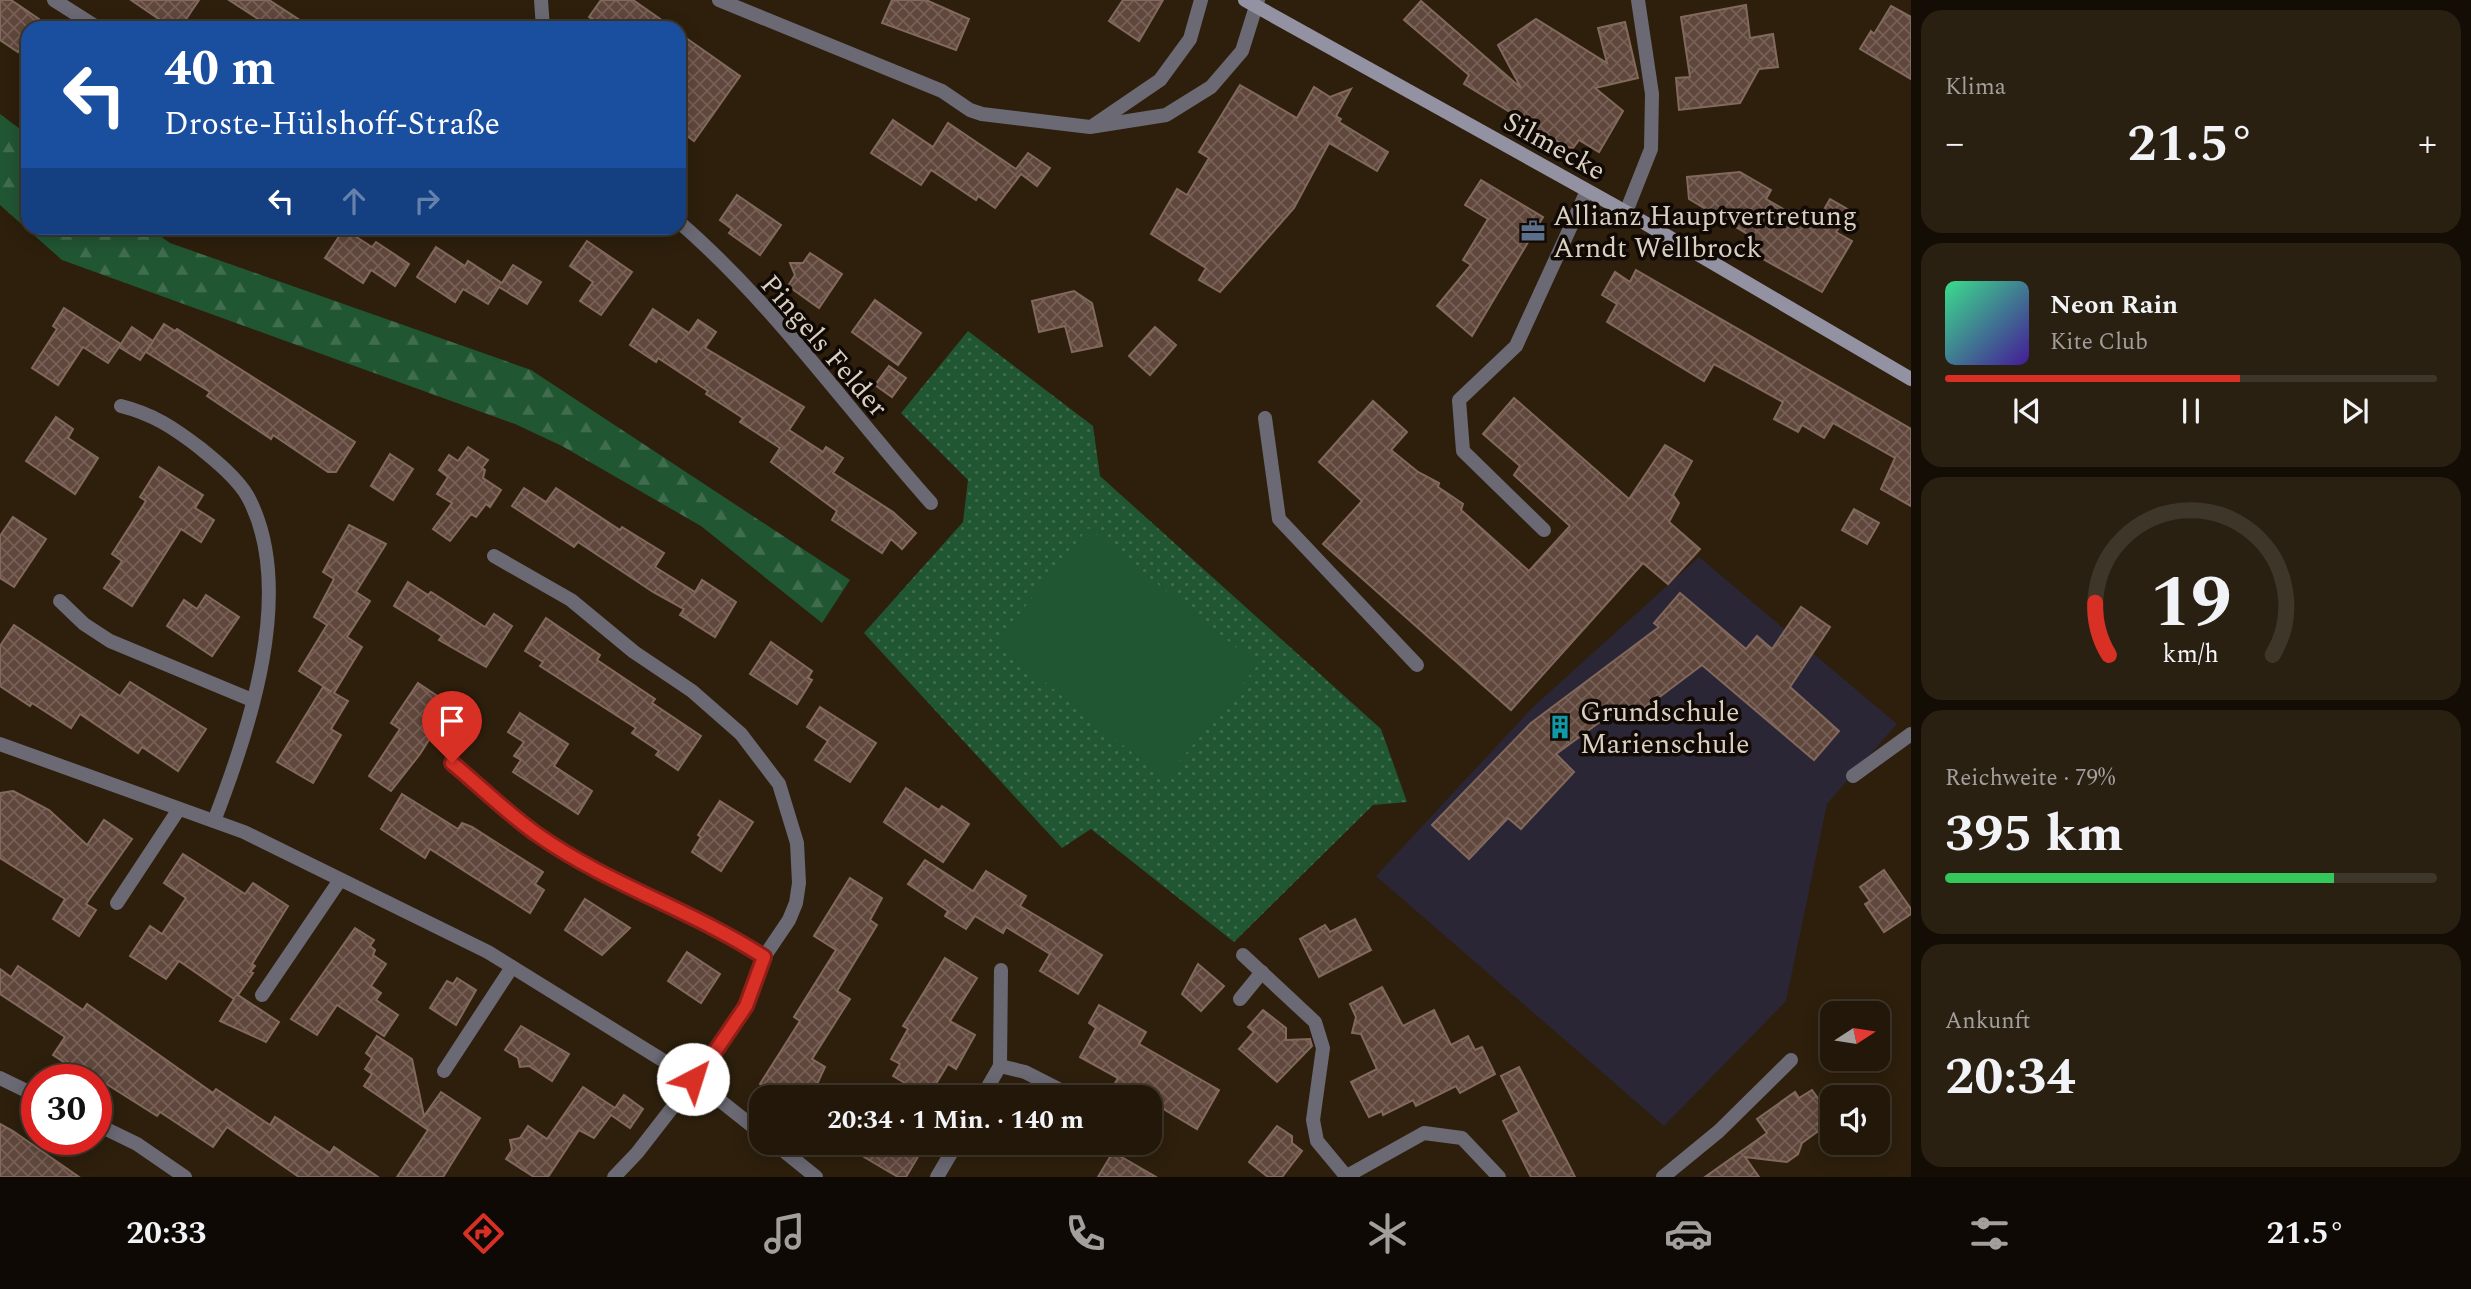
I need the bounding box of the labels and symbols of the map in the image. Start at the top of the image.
street label: Silmecke [1495,100,1613,192]
place label: Allianz Hauptvertretung Arndt Wellbrock [1553,195,1857,270]
office icon: Allianz Hauptvertretung Arndt Wellbrock [1519,217,1547,245]
street label: Pingels Felder [750,265,898,427]
pin [422,691,482,763]
place label: Grundschule Marienschule [1580,691,1750,766]
building icon: Grundschule Marienschule [1546,713,1574,741]
north arrow [1820,1001,1890,1071]
position arrow [656,1042,730,1116]
speed limit sign: 30 [21,1064,112,1155]

